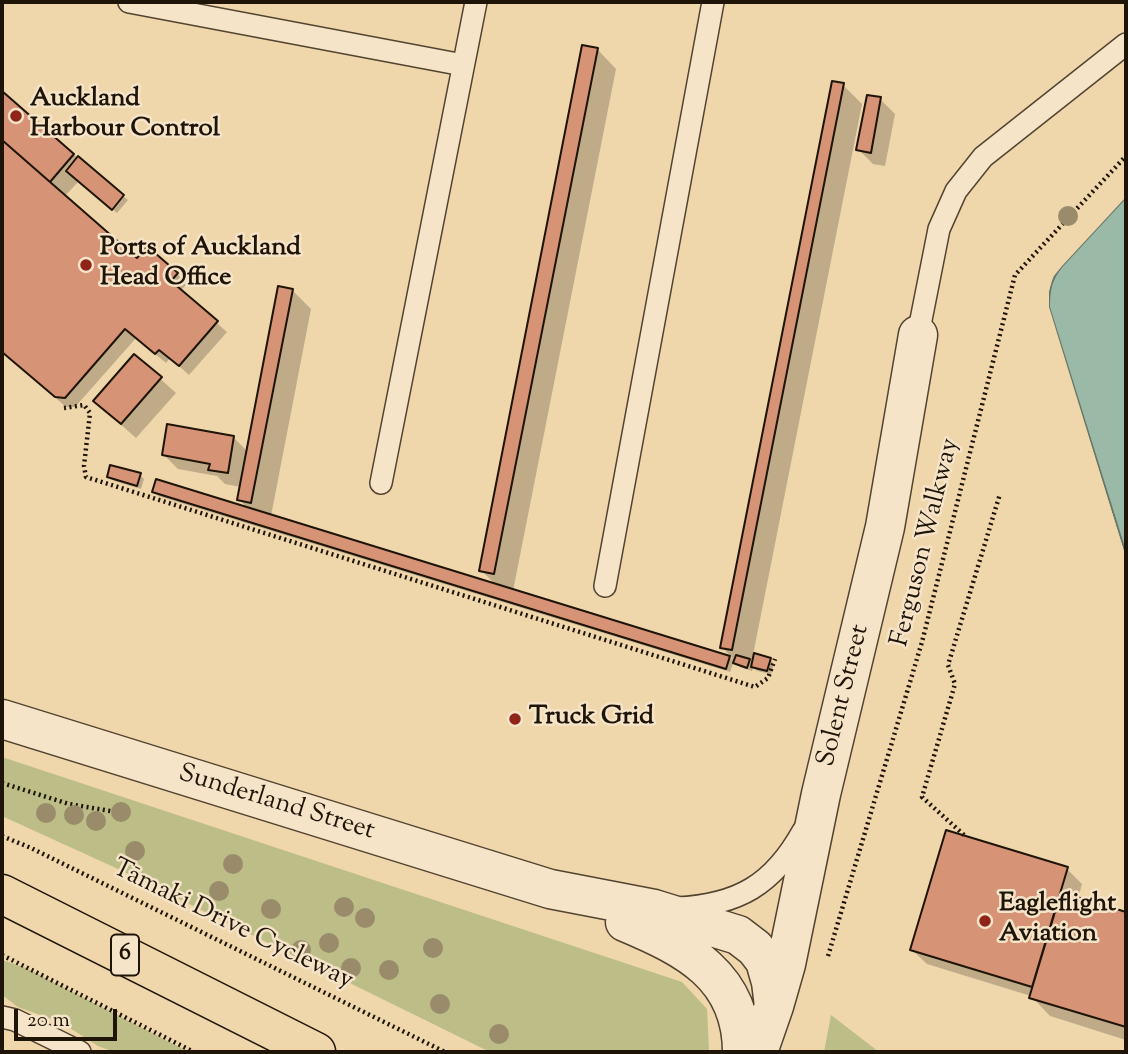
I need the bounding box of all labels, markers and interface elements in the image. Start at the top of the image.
place label: Auckland Harbour Control [30,85,220,146]
marker: Auckland Harbour Control [8,108,24,124]
place label: Ports of Auckland Head Office [100,234,301,296]
marker: Ports of Auckland Head Office [78,257,94,273]
street label: Ferguson Walkway [886,436,968,650]
street label: Solent Street [812,622,878,770]
place label: Truck Grid [529,703,654,735]
marker: Truck Grid [507,711,523,727]
street label: Sunderland Street [174,759,378,849]
street label: Tāmaki Drive Cycleway [106,854,358,998]
place label: Eagleflight Aviation [999,890,1116,951]
marker: Eagleflight Aviation [977,913,993,929]
road number: 6 [111,934,139,975]
scale bar [18,995,121,1038]
text: 20 m [27,1006,70,1036]

